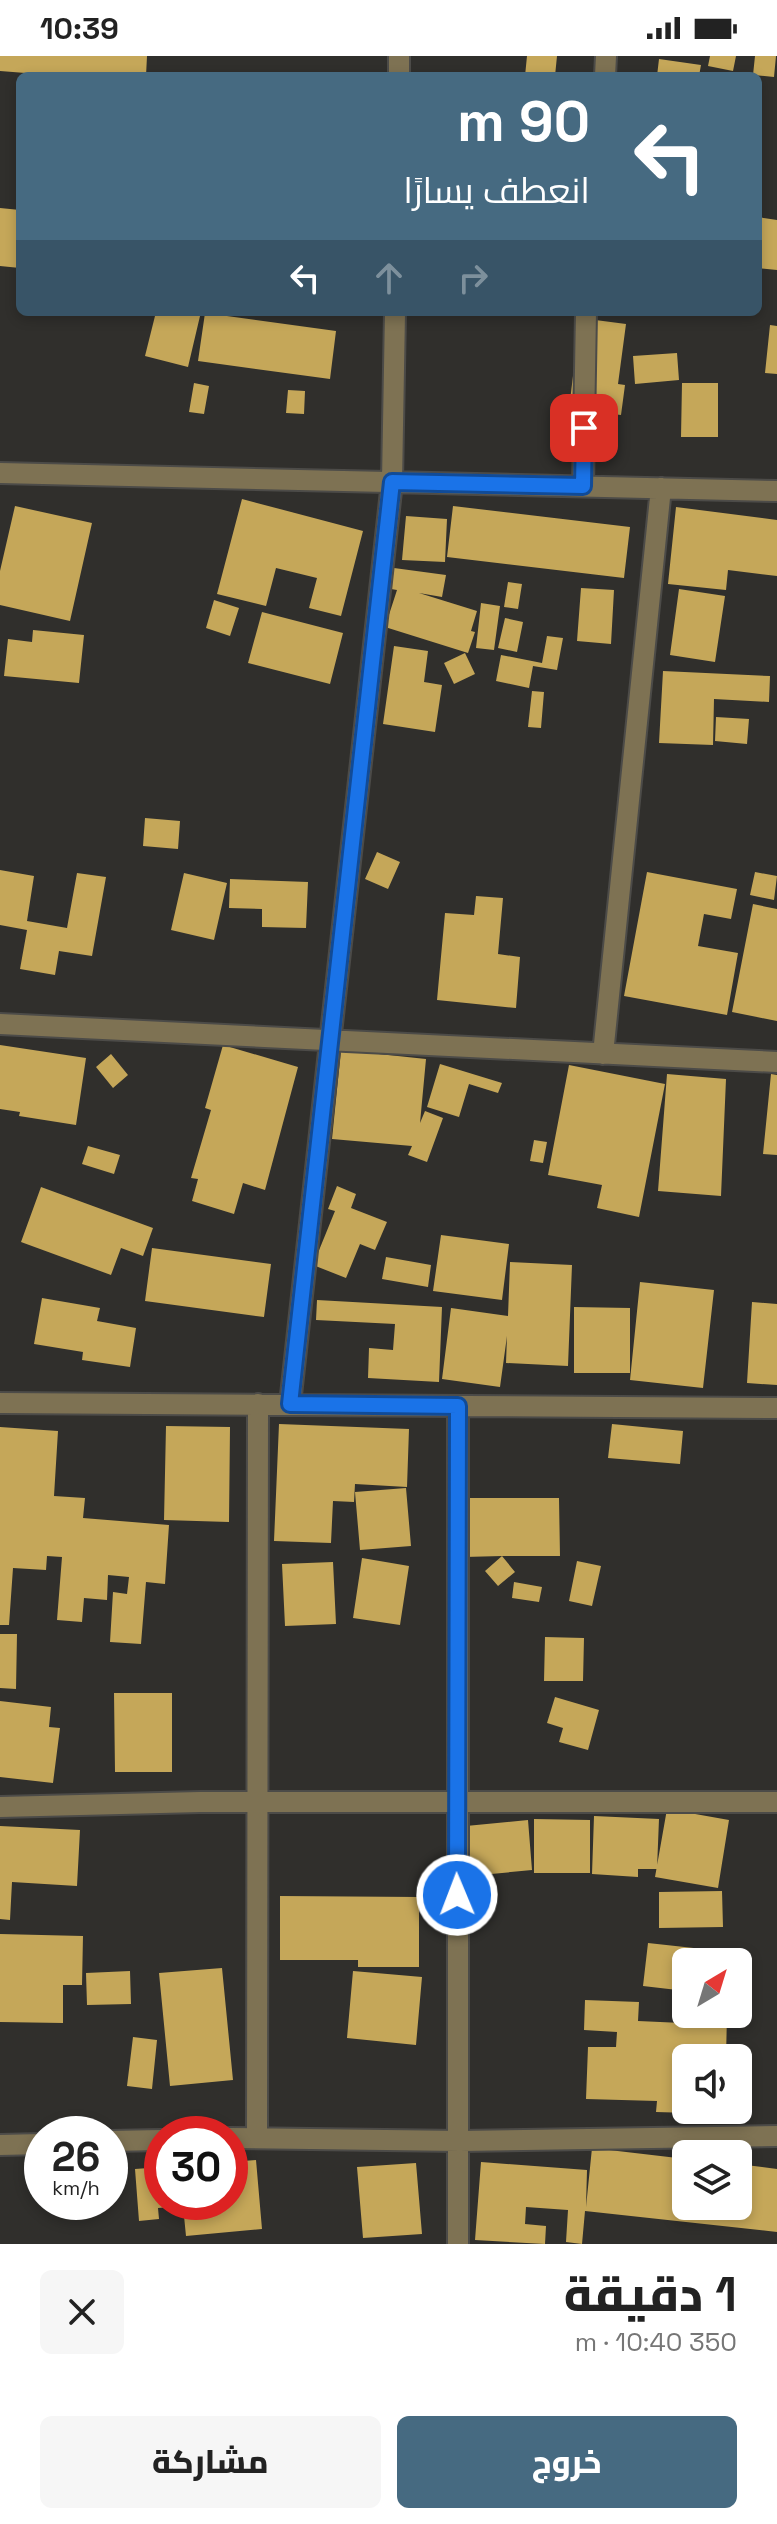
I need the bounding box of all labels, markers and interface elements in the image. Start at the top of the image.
text: 10:39 [40,9,119,48]
text: 90 m [457,86,590,157]
icon: left [618,104,722,208]
text: انعطف يسارًا [403,168,590,214]
icon: left [283,256,327,300]
icon: ahead [367,256,411,300]
icon: right [451,256,495,300]
pin [550,394,618,462]
icon: arrive [562,406,606,450]
position arrow [415,1853,499,1937]
north arrow [672,1948,752,2028]
map controls [672,1948,752,2220]
button: sound [672,2044,752,2124]
speed limit sign: 30 [144,2116,248,2220]
text: 26 [52,2132,100,2183]
button: layers [672,2140,752,2220]
text: km/h [52,2175,100,2201]
text: 1 دقيقة [564,2264,737,2325]
button: close [40,2270,124,2354]
text: 350 m · 10:40 [575,2325,737,2359]
button: مشاركة [40,2416,381,2508]
button: خروج [397,2416,737,2508]

